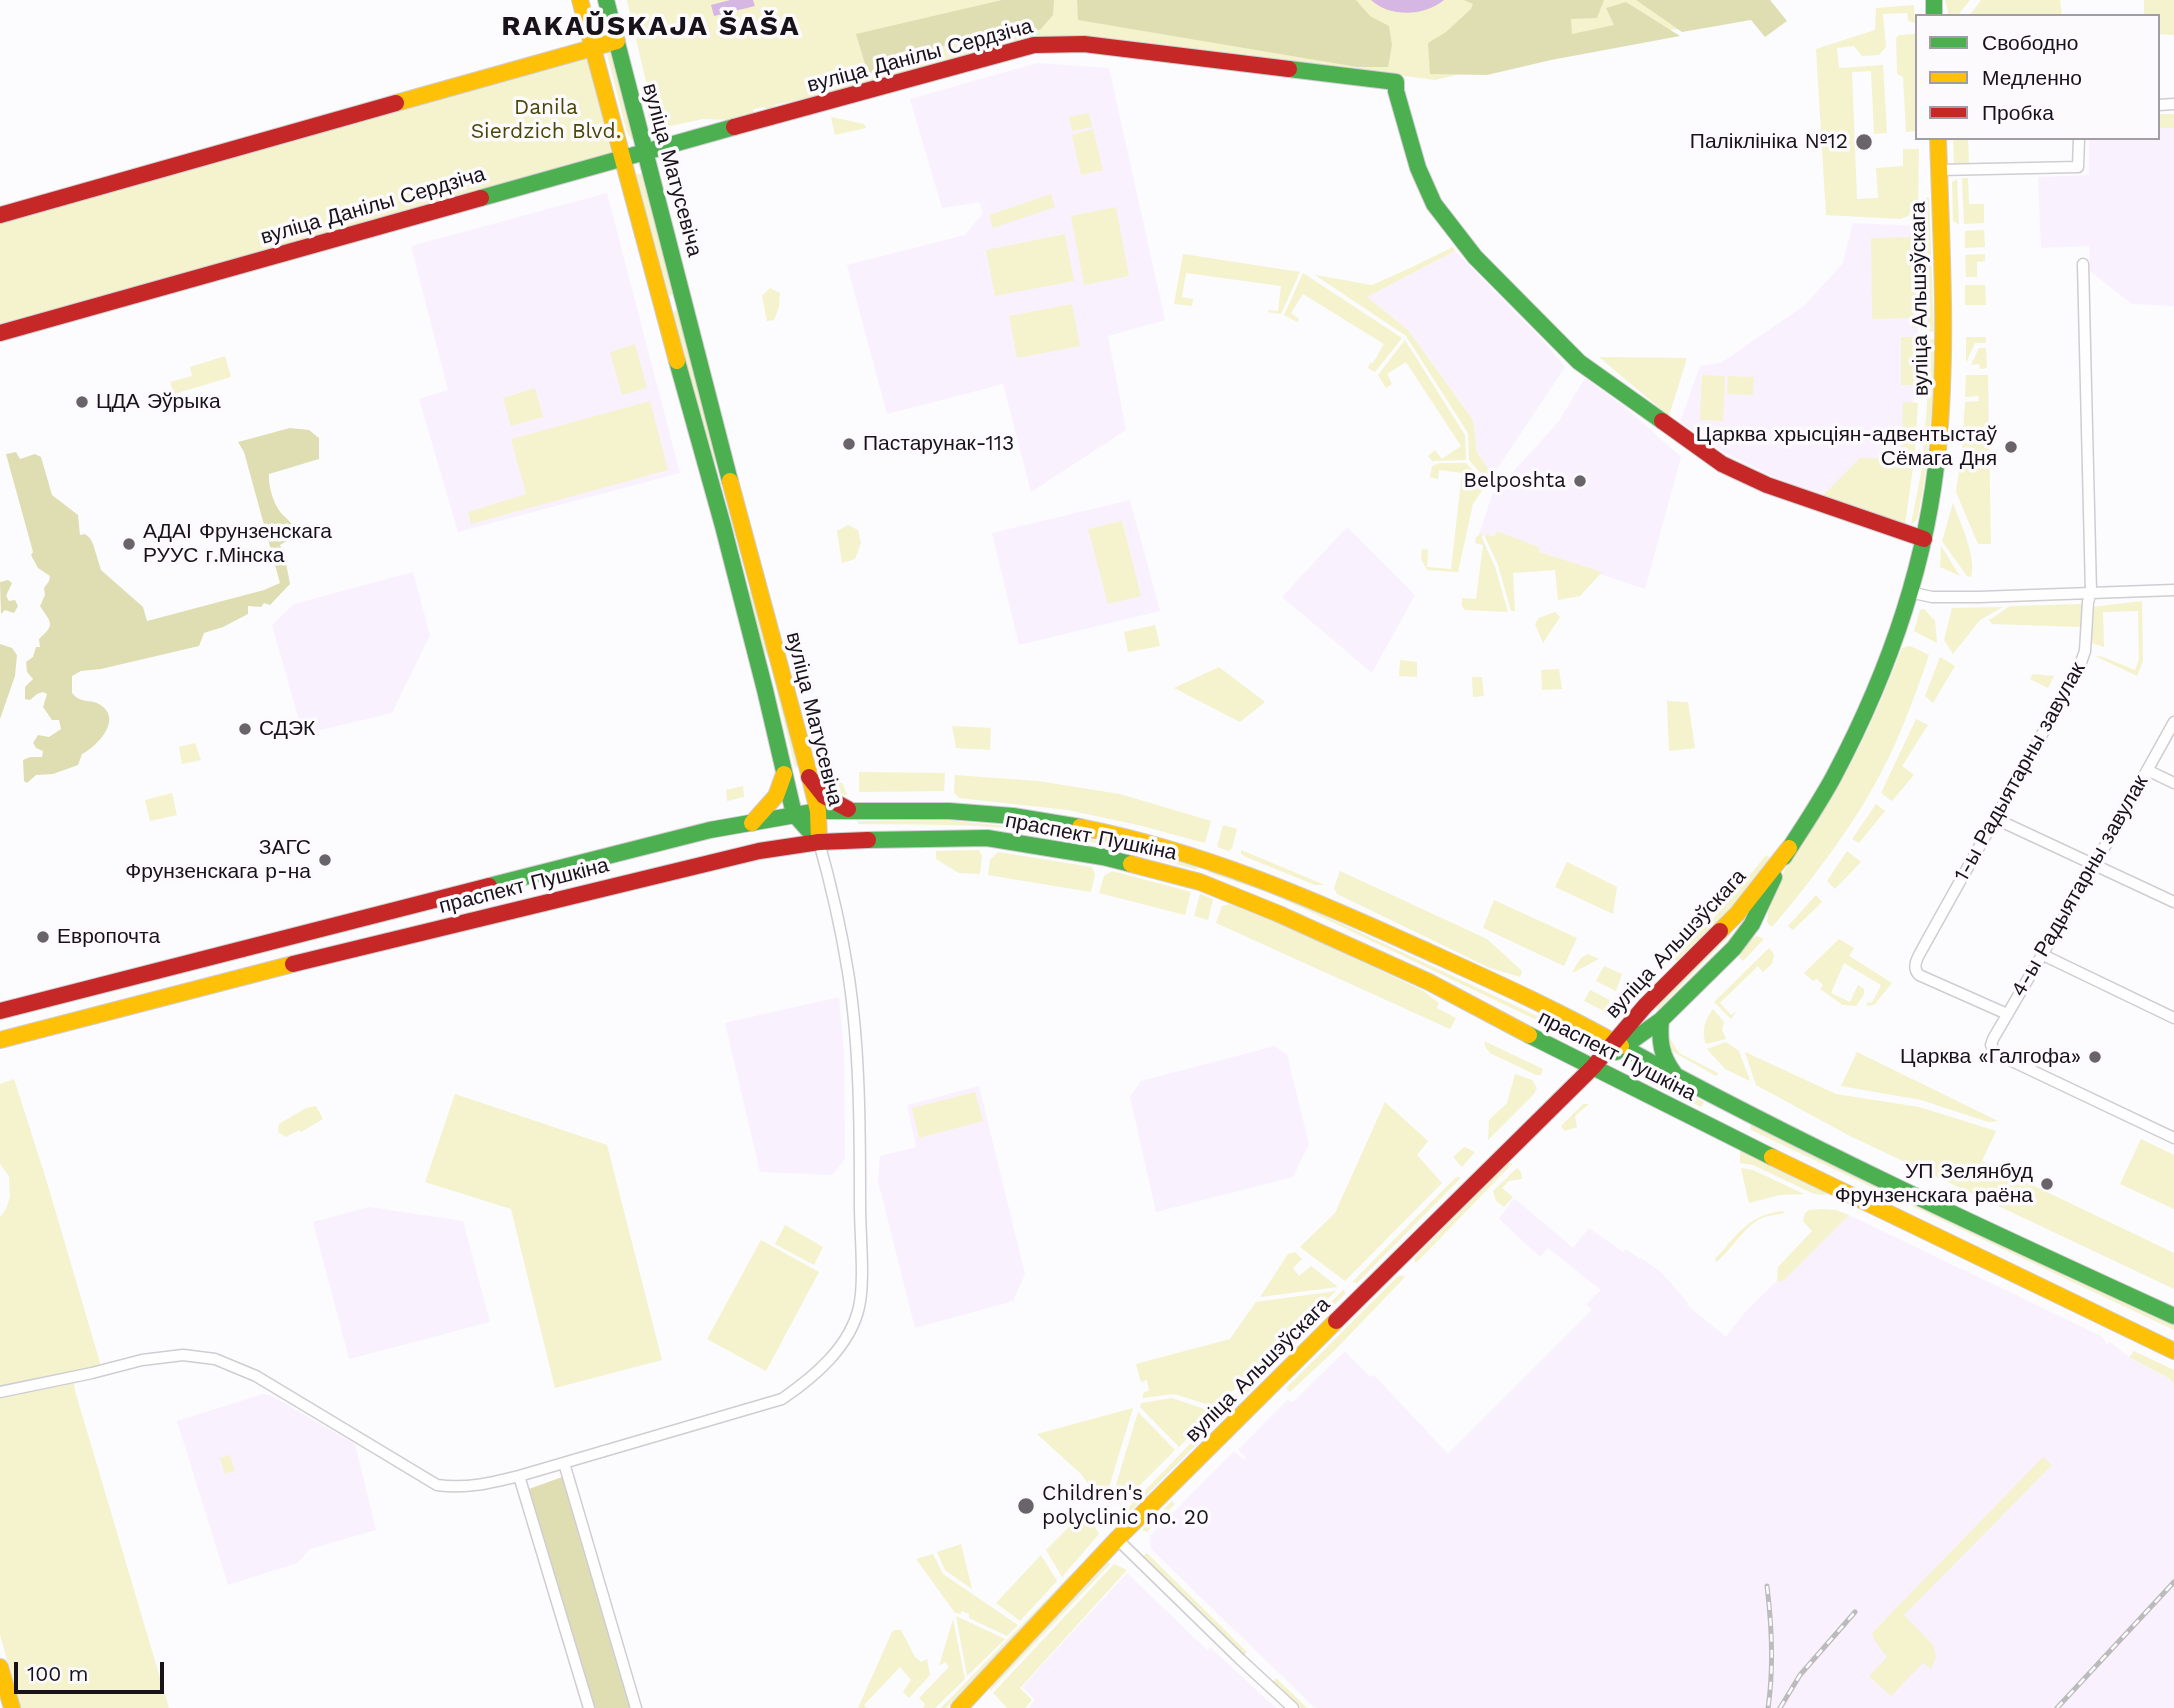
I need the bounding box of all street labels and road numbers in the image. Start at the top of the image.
street label: вуліца Данілы Сердзіча [804,14,1036,98]
street label: вуліца Матусевіча [637,81,707,259]
street label: вуліца Данілы Сердзіча [258,162,488,250]
street label: вуліца Альшэўскага [1906,202,1934,396]
street label: вуліца Матусевіча [780,629,848,809]
street label: 1-ы Радыятарны завулак [1949,658,2091,886]
street label: 4-ы Радыятарны завулак [2006,771,2154,1001]
street label: праспект Пушкіна [1003,808,1179,866]
street label: праспект Пушкіна [437,853,611,919]
street label: вуліца Альшэўскага [1600,864,1752,1024]
street label: праспект Пушкіна [1534,1005,1700,1107]
street label: вуліца Альшэўскага [1180,1292,1336,1448]

